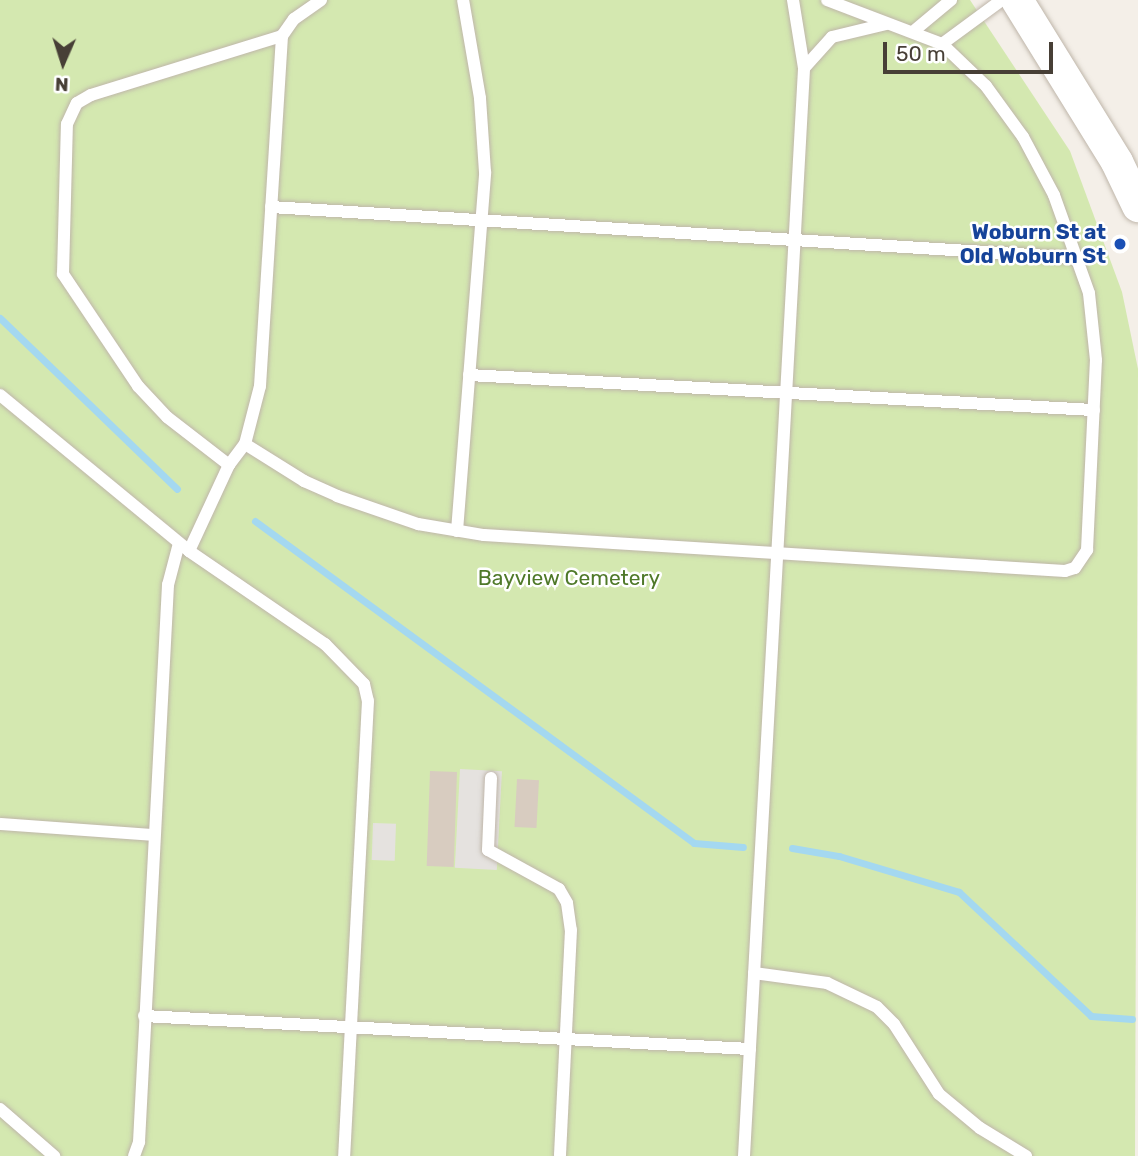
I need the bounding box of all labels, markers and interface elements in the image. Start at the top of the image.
north arrow [28,28,98,98]
scale bar [886,28,1056,72]
text: 50 m [896,41,946,66]
text: N [54,73,69,96]
place label: Woburn St at Old Woburn St [959,219,1106,269]
marker: Woburn St at Old Woburn St [1112,236,1128,252]
park label: Bayview Cemetery [478,565,660,591]

